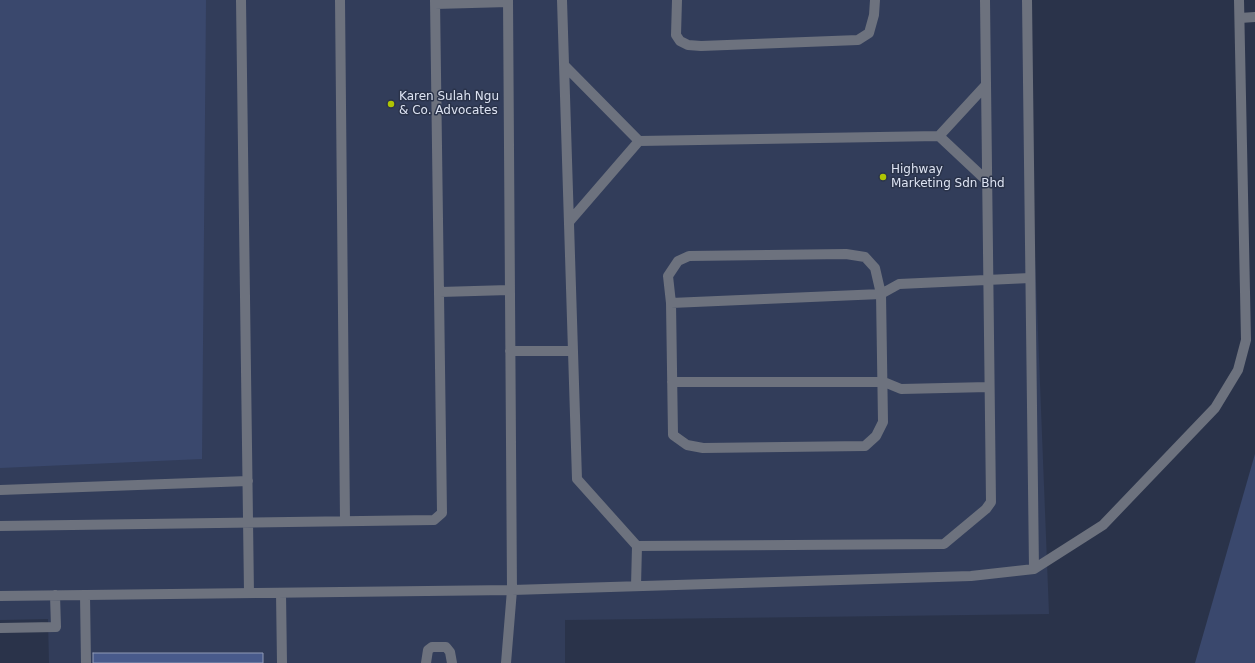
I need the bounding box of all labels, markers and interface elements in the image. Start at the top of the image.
place label: Karen Sulah Ngu & Co. Advocates [399,90,499,118]
marker: Karen Sulah Ngu & Co. Advocates [386,99,396,109]
place label: Highway Marketing Sdn Bhd [891,163,1005,191]
marker: Highway Marketing Sdn Bhd [878,172,888,182]

